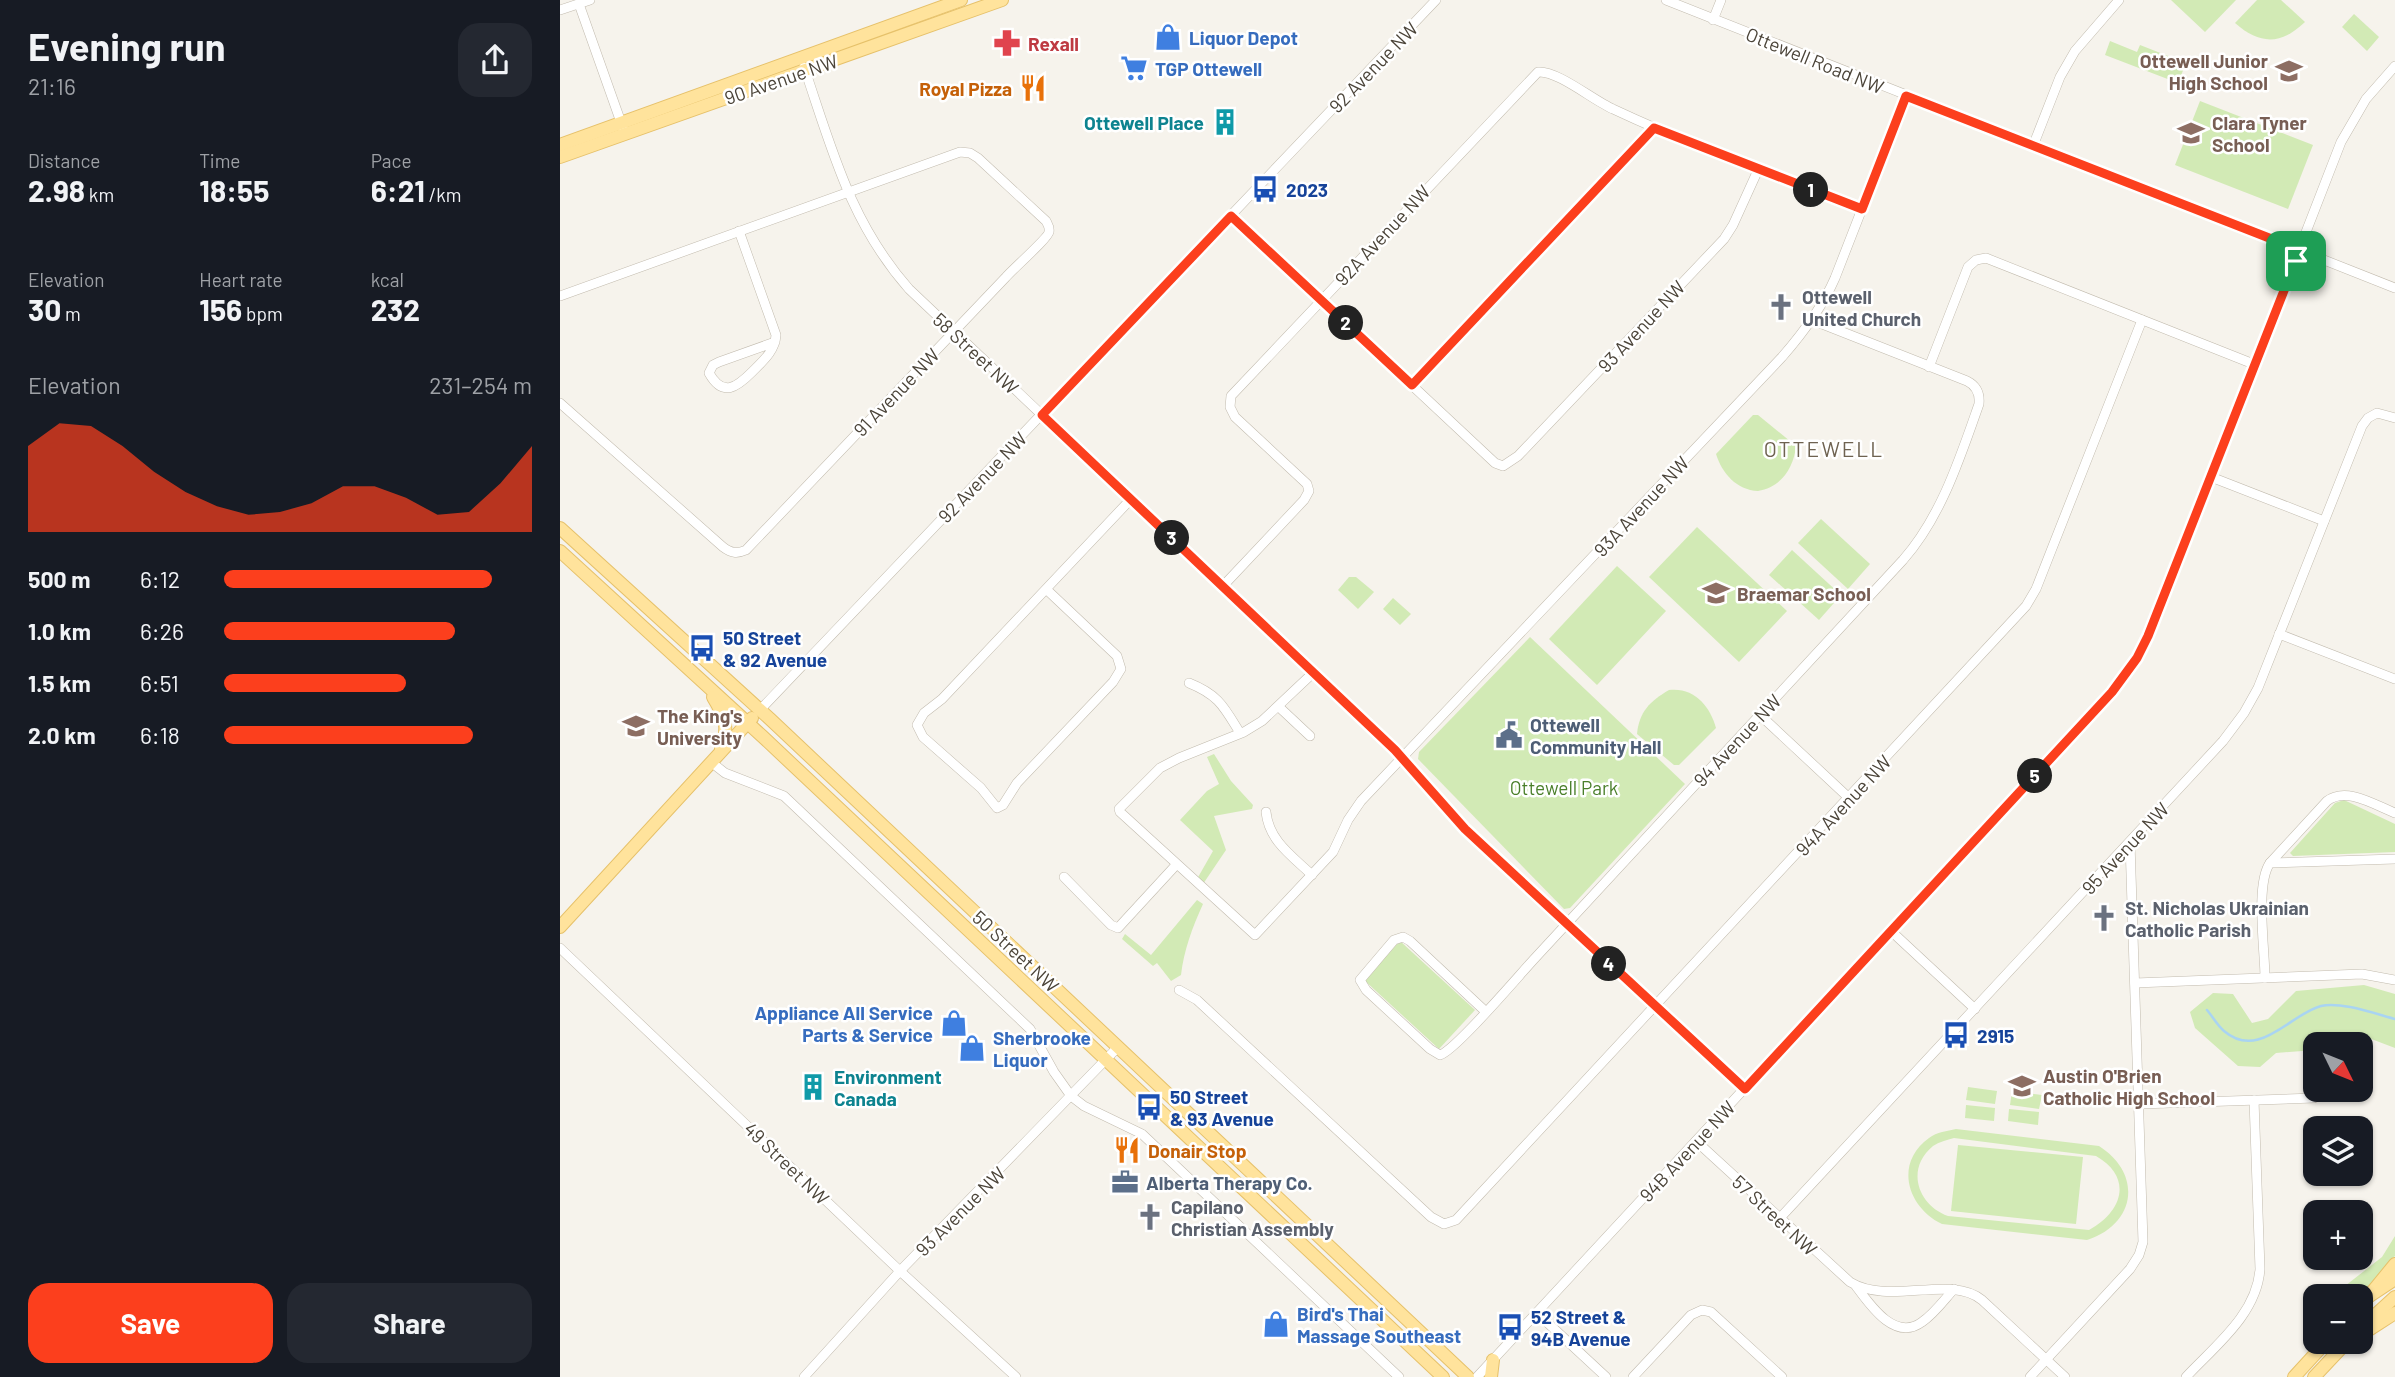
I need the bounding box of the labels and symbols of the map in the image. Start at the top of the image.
street label: 92 Avenue NW [1324,16,1422,117]
shop icon: Liquor Depot [1153,22,1183,52]
street label: Ottewell Road NW [1743,22,1888,98]
place label: Liquor Depot [1189,26,1298,49]
pharmacy icon: Rexall [992,28,1022,58]
place label: Rexall [1028,32,1079,55]
street label: 90 Avenue NW [721,49,841,109]
place label: Ottewell Junior High School [2140,49,2269,94]
supermarket icon: TGP Ottewell [1119,53,1149,83]
school or university icon: Ottewell Junior High School [2274,56,2304,86]
place label: TGP Ottewell [1155,57,1262,80]
restaurant icon: Royal Pizza [1018,73,1048,103]
place label: Royal Pizza [919,77,1012,100]
building icon: Ottewell Place [1210,107,1240,137]
place label: Ottewell Place [1084,111,1204,134]
place label: Clara Tyner School [2212,111,2308,156]
school or university icon: Clara Tyner School [2176,118,2206,148]
pin: 1 [1794,172,1828,208]
bus stop icon: 2023 [1250,174,1280,204]
place label: 2023 [1286,178,1328,201]
street label: 92A Avenue NW [1330,180,1435,290]
pin [2266,231,2326,291]
street label: 93 Avenue NW [1593,275,1690,377]
place label: Ottewell United Church [1802,285,1921,330]
church icon: Ottewell United Church [1766,292,1796,322]
pin: 2 [1328,306,1364,340]
street label: 58 Street NW [928,308,1024,399]
street label: 91 Avenue NW [848,343,944,441]
street label: 92 Avenue NW [933,426,1031,527]
district label: OTTEWELL [1764,436,1884,461]
street label: 93A Avenue NW [1589,451,1694,561]
pin: 3 [1154,520,1190,556]
school or university icon: Braemar School [1701,578,1731,608]
place label: Braemar School [1737,582,1871,605]
place label: 50 Street & 92 Avenue [723,626,827,671]
bus stop icon: 50 Street & 92 Avenue [687,633,717,663]
street label: 94 Avenue NW [1688,689,1786,791]
place label: The King's University [657,704,743,749]
school or university icon: The King's University [621,711,651,741]
place label: Ottewell Community Hall [1530,713,1661,758]
public building icon: Ottewell Community Hall [1494,720,1524,750]
street label: 94A Avenue NW [1790,750,1896,860]
pin: 5 [2018,758,2052,794]
park label: Ottewell Park [1510,776,1618,799]
street label: 95 Avenue NW [2077,797,2174,899]
place label: St. Nicholas Ukrainian Catholic Parish [2125,896,2309,941]
church icon: St. Nicholas Ukrainian Catholic Parish [2089,903,2119,933]
street label: 50 Street NW [968,905,1064,997]
pin: 4 [1592,946,1626,982]
place label: Appliance All Service Parts & Service [754,1001,933,1046]
shop icon: Appliance All Service Parts & Service [939,1008,969,1038]
bus stop icon: 2915 [1941,1020,1971,1050]
place label: 2915 [1977,1024,2014,1047]
place label: Sherbrooke Liquor [993,1026,1091,1071]
north arrow [2303,1032,2373,1102]
shop icon: Sherbrooke Liquor [957,1033,987,1063]
place label: Austin O'Brien Catholic High School [2043,1064,2215,1109]
place label: Environment Canada [834,1065,942,1110]
school or university icon: Austin O'Brien Catholic High School [2007,1071,2037,1101]
building icon: Environment Canada [798,1072,828,1102]
place label: 50 Street & 93 Avenue [1170,1085,1274,1130]
bus stop icon: 50 Street & 93 Avenue [1134,1092,1164,1122]
street label: 94B Avenue NW [1634,1095,1740,1206]
street label: 49 Street NW [740,1117,835,1209]
restaurant icon: Donair Stop [1112,1135,1142,1165]
place label: Donair Stop [1148,1139,1247,1162]
street label: 93 Avenue NW [910,1161,1010,1261]
office icon: Alberta Therapy Co. [1110,1167,1140,1197]
street label: 57 Street NW [1728,1170,1822,1260]
place label: Alberta Therapy Co. [1146,1171,1313,1194]
place label: Capilano Christian Assembly [1171,1195,1334,1240]
church icon: Capilano Christian Assembly [1135,1202,1165,1232]
place label: Bird's Thai Massage Southeast [1297,1302,1461,1347]
place label: 52 Street & 94B Avenue [1531,1305,1631,1350]
shop icon: Bird's Thai Massage Southeast [1261,1309,1291,1339]
bus stop icon: 52 Street & 94B Avenue [1495,1312,1525,1342]

